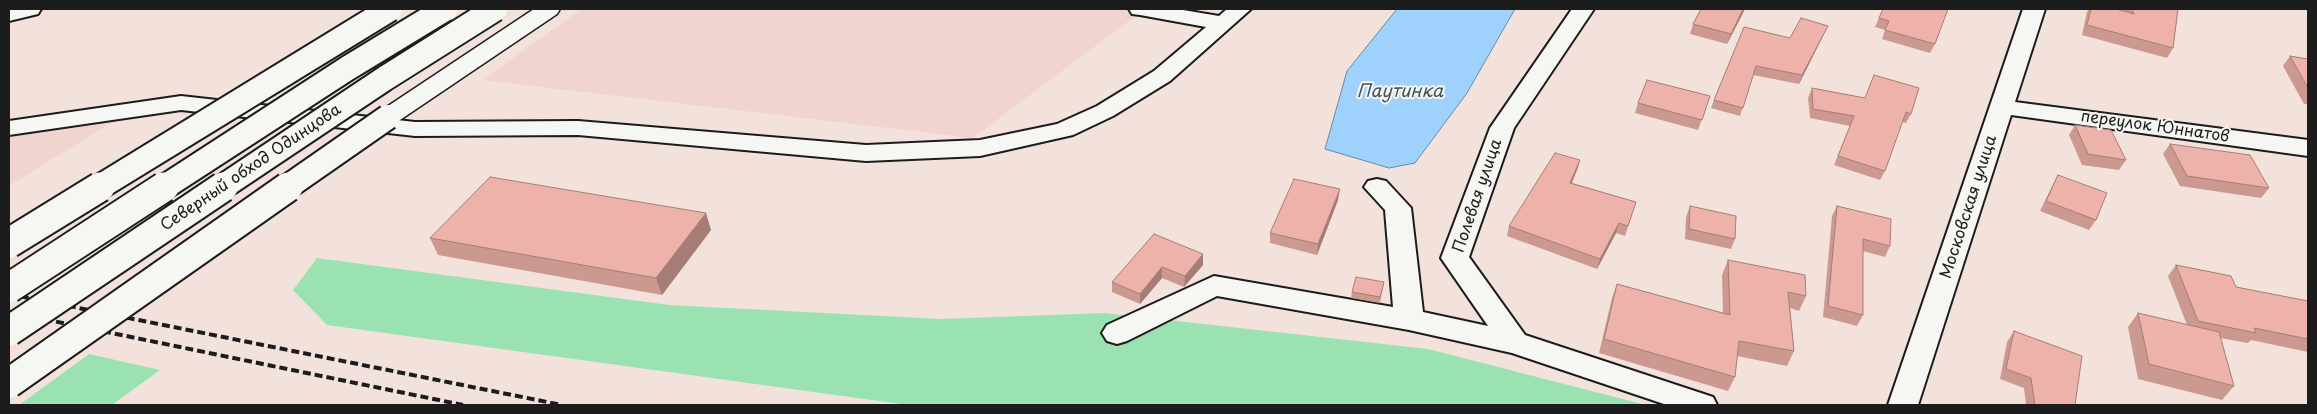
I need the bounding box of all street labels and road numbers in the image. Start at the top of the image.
street label: Северный обход Одинцова [157,100,345,236]
street label: переулок Юннатов [2079,107,2231,147]
street label: Московская улица [1937,133,2001,281]
street label: Полевая улица [1450,137,1506,255]

